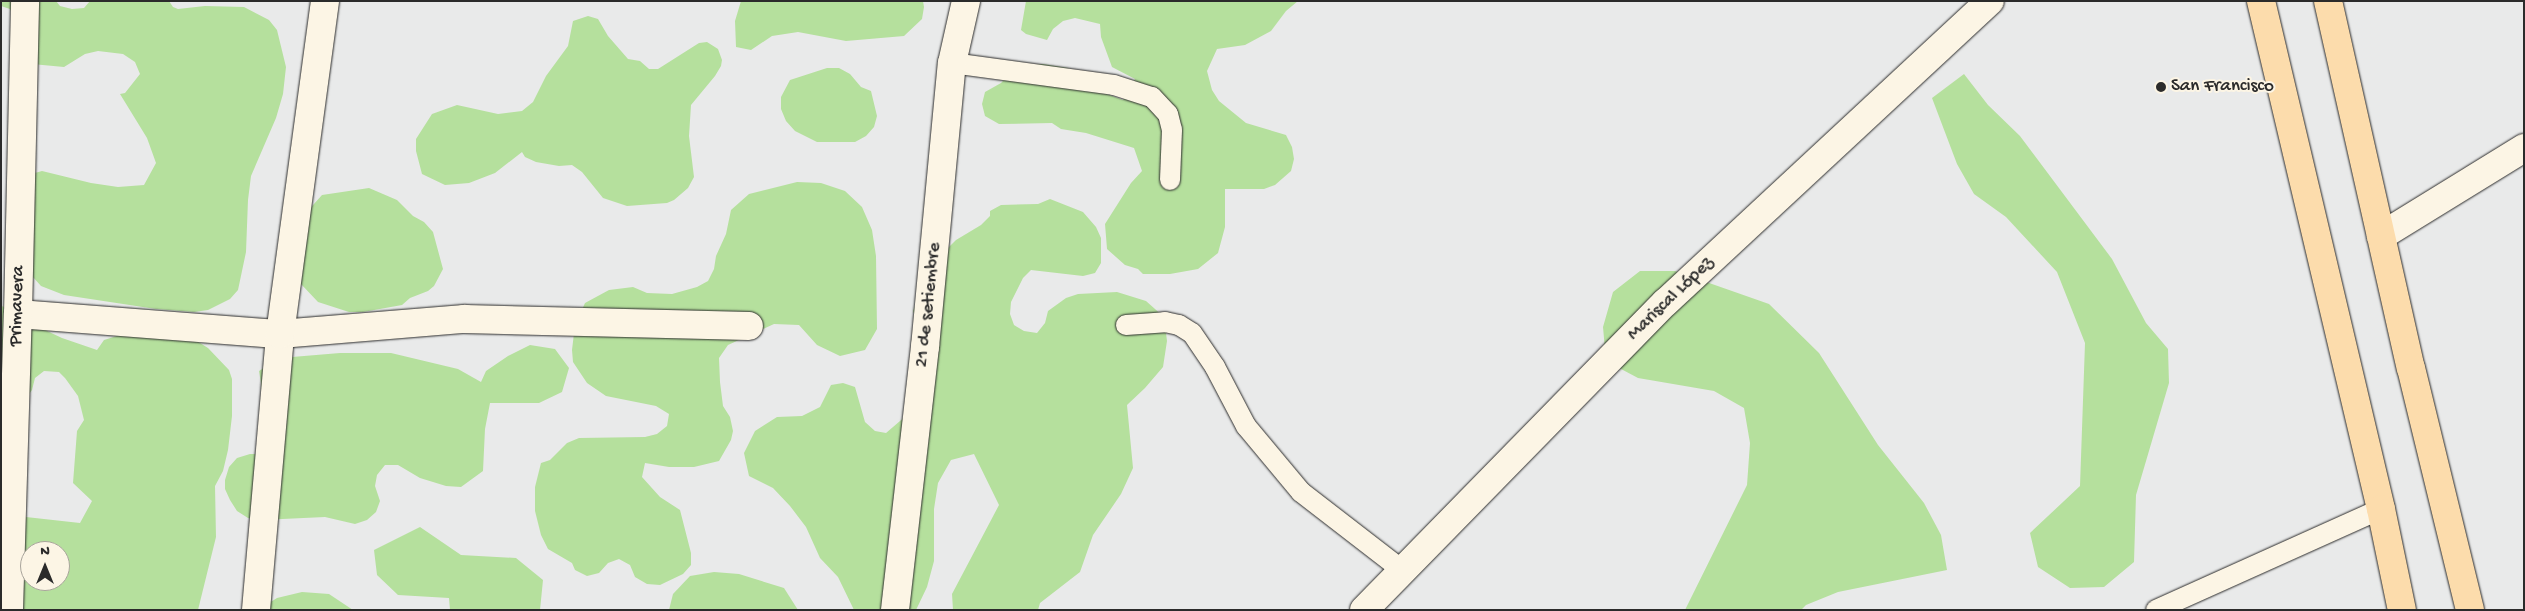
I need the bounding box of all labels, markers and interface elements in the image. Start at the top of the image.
place label: San Francisco [2171,76,2274,98]
marker: San Francisco [2155,81,2167,93]
street label: 21 de setiembre [911,241,947,369]
street label: Mariscal López [1623,252,1719,346]
street label: Primavera [5,265,31,347]
north arrow [20,541,70,591]
text: N [40,543,50,560]

